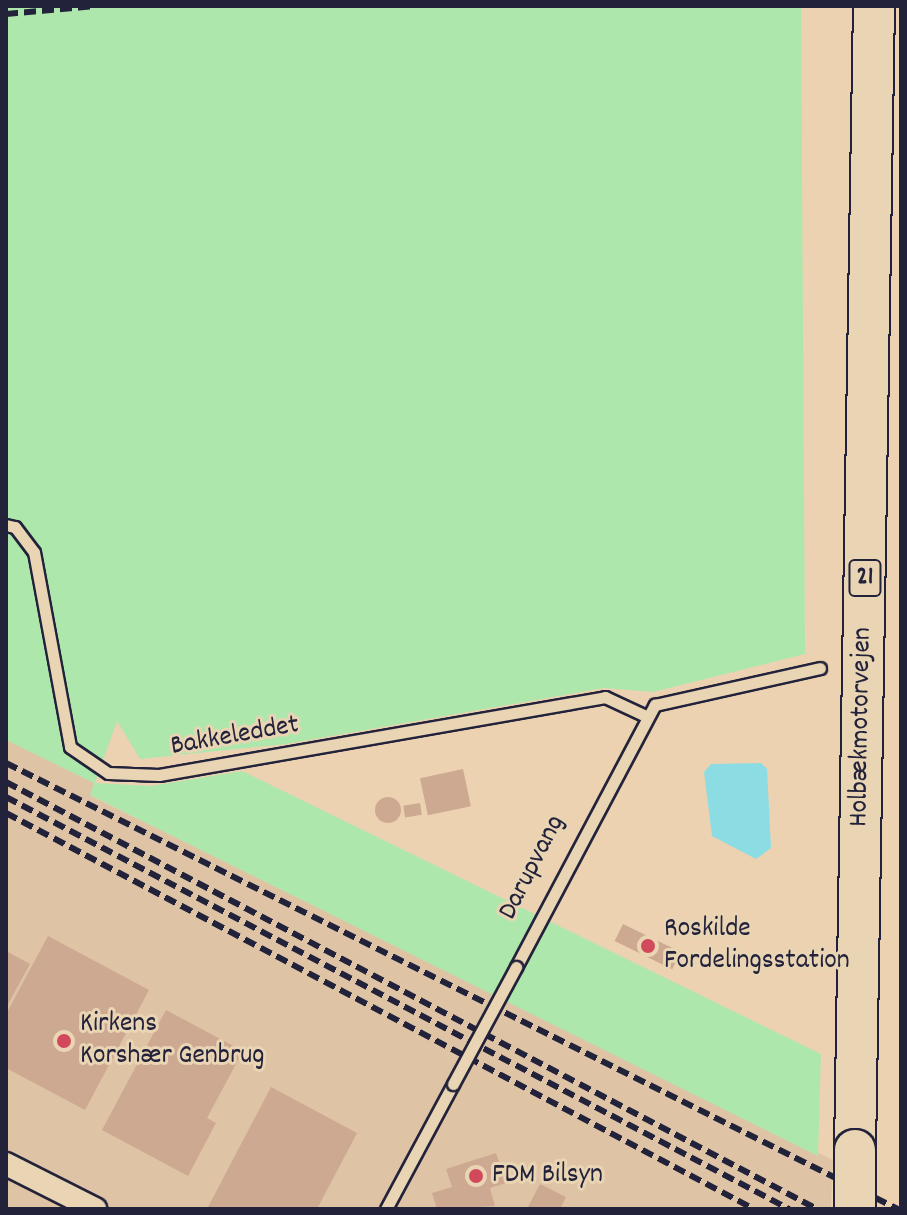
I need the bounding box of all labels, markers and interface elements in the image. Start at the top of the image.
road number: 21 [847,556,883,600]
street label: Holbækmotorvejen [843,627,881,827]
street label: Bakkeleddet [168,709,302,765]
street label: Darupvang [492,810,574,926]
place label: Roskilde Fordelingsstation [664,913,850,979]
marker: Roskilde Fordelingsstation [639,937,657,955]
place label: Kirkens Korshær Genbrug [80,1008,265,1074]
marker: Kirkens Korshær Genbrug [55,1032,73,1050]
place label: FDM Bilsyn [492,1159,603,1193]
marker: FDM Bilsyn [467,1167,485,1185]

